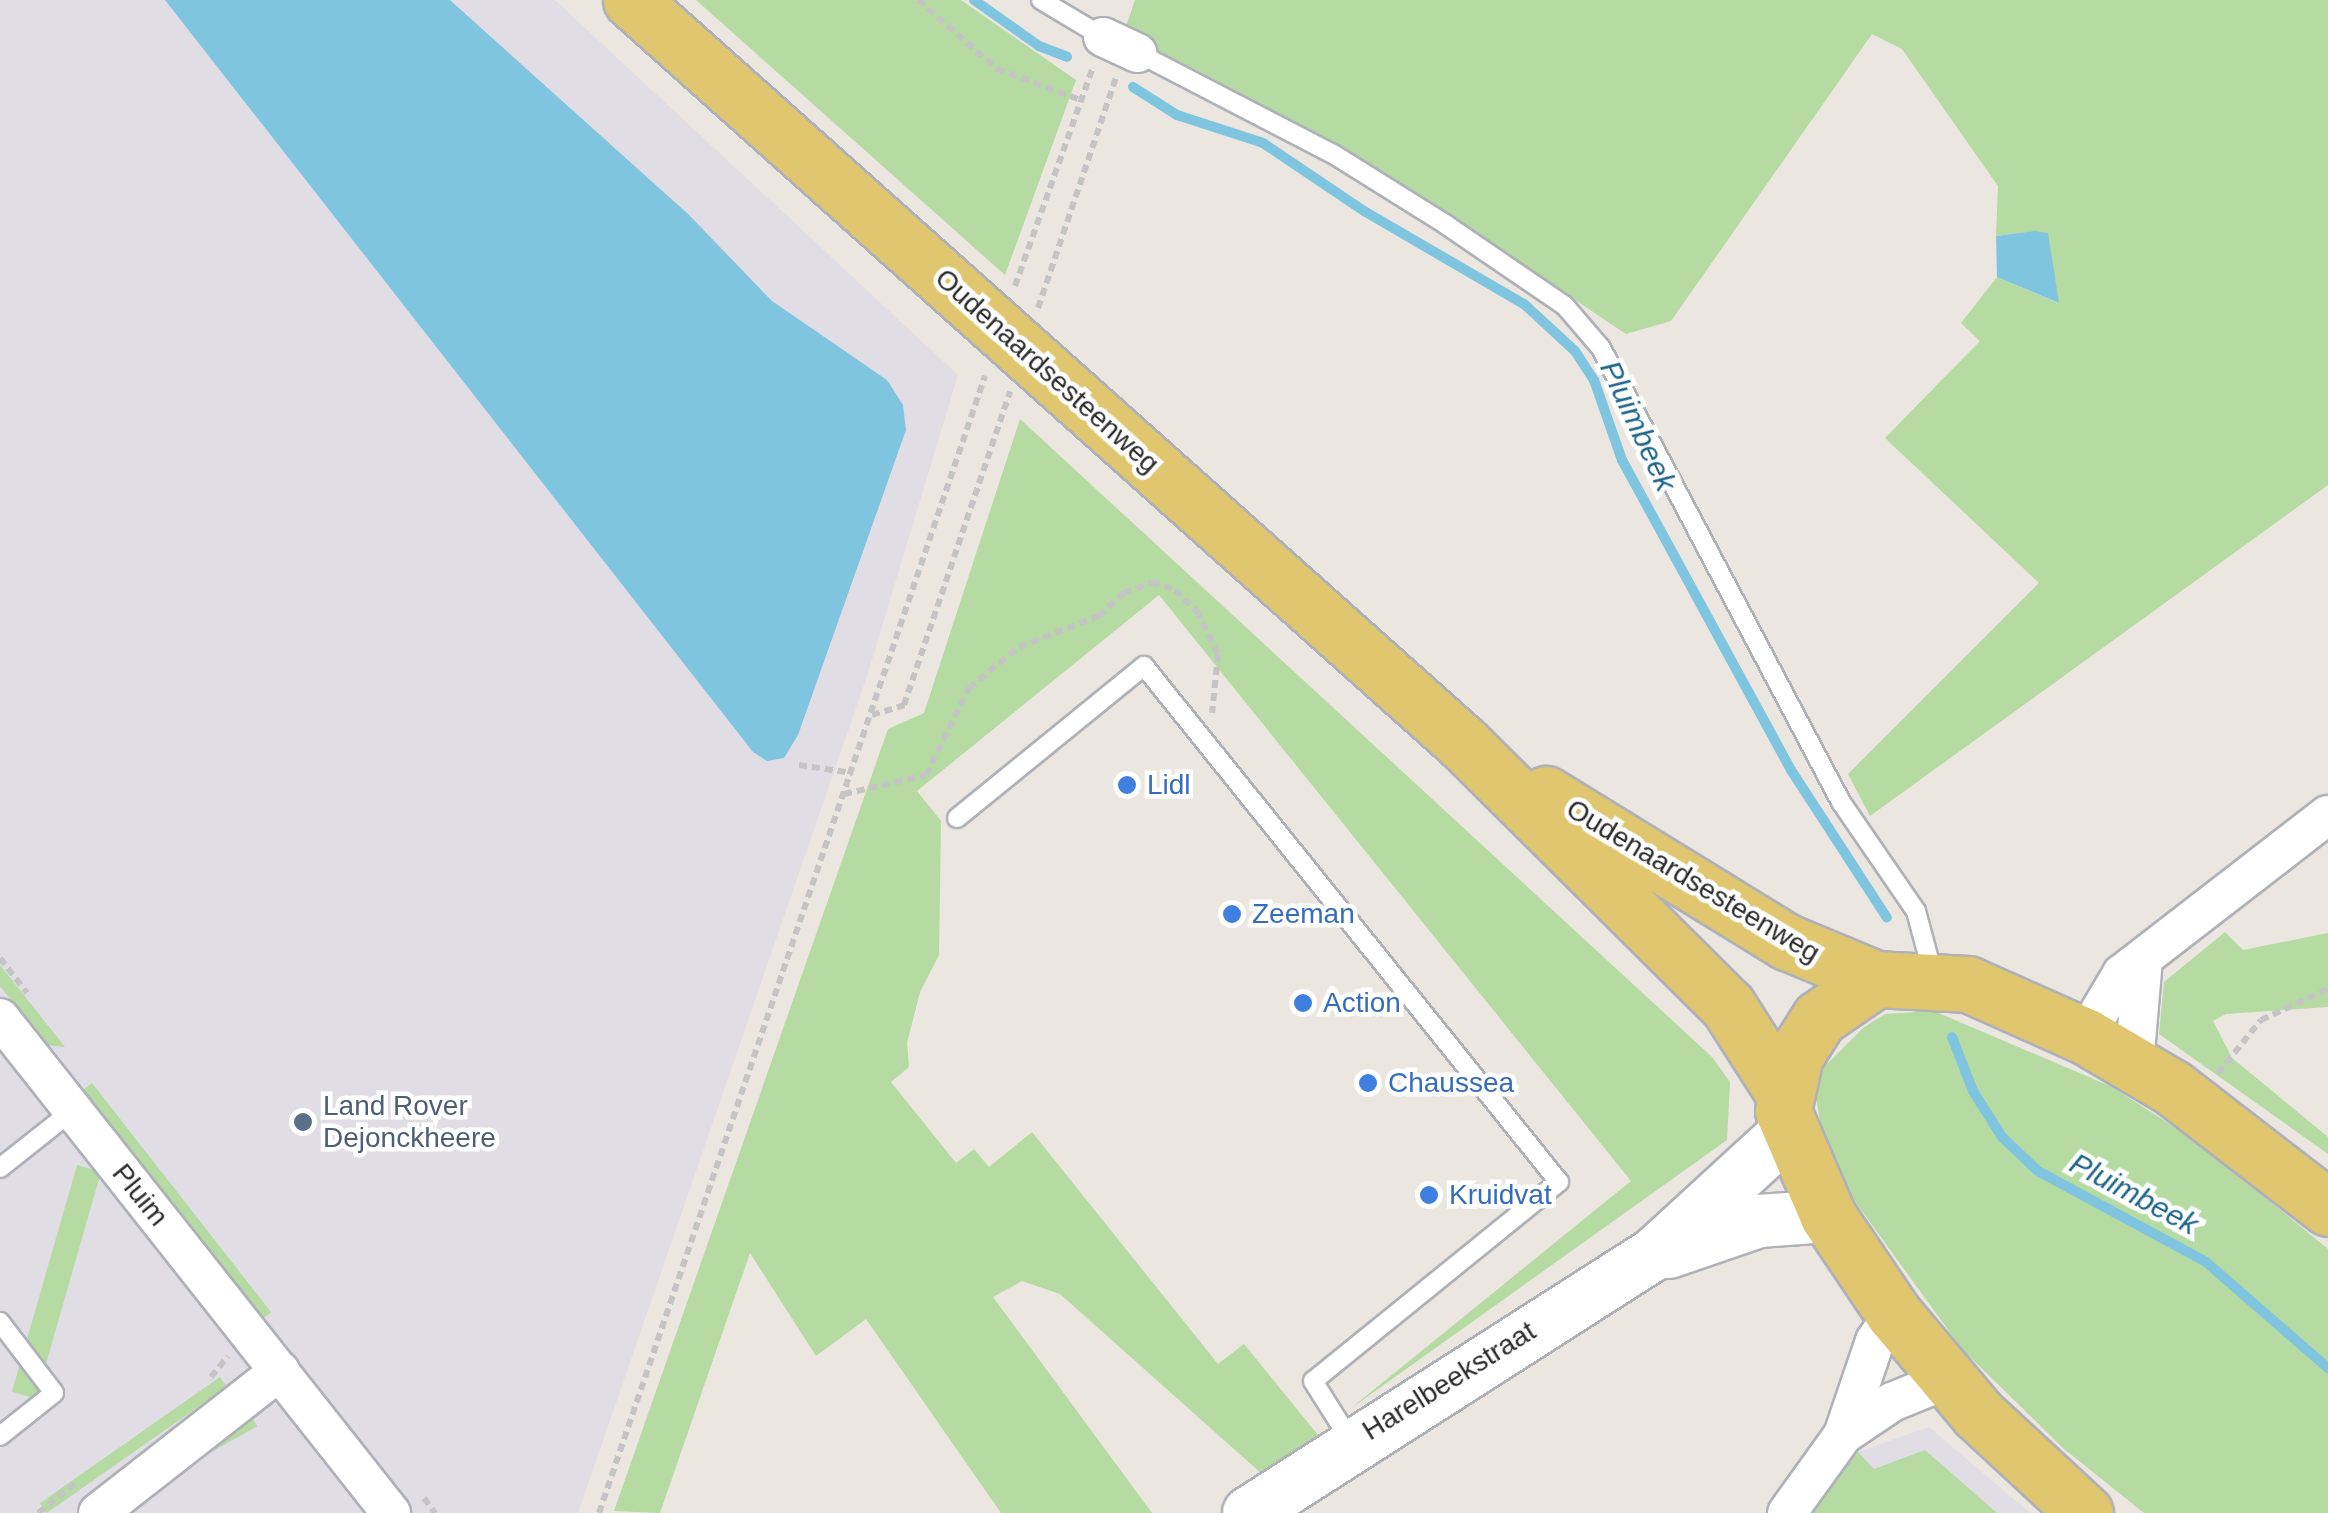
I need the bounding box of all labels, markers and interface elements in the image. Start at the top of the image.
street label: Oudenaardsesteenweg [928,262,1166,480]
water label: Pluimbeek [1592,355,1684,497]
place label: Lidl [1147,768,1191,802]
marker: Lidl [1116,774,1138,796]
street label: Oudenaardsesteenweg [1560,792,1826,970]
place label: Zeeman [1252,897,1355,931]
marker: Zeeman [1221,903,1243,925]
place label: Action [1323,986,1401,1020]
marker: Action [1292,992,1314,1014]
place label: Chaussea [1388,1066,1514,1100]
marker: Chaussea [1357,1072,1379,1094]
place label: Land Rover Dejonckheere [323,1089,496,1155]
marker: Land Rover Dejonckheere [292,1111,314,1133]
water label: Pluimbeek [2064,1145,2204,1243]
street label: Pluim [105,1157,175,1233]
place label: Kruidvat [1449,1178,1552,1212]
marker: Kruidvat [1418,1184,1440,1206]
street label: Harelbeekstraat [1356,1314,1542,1448]

